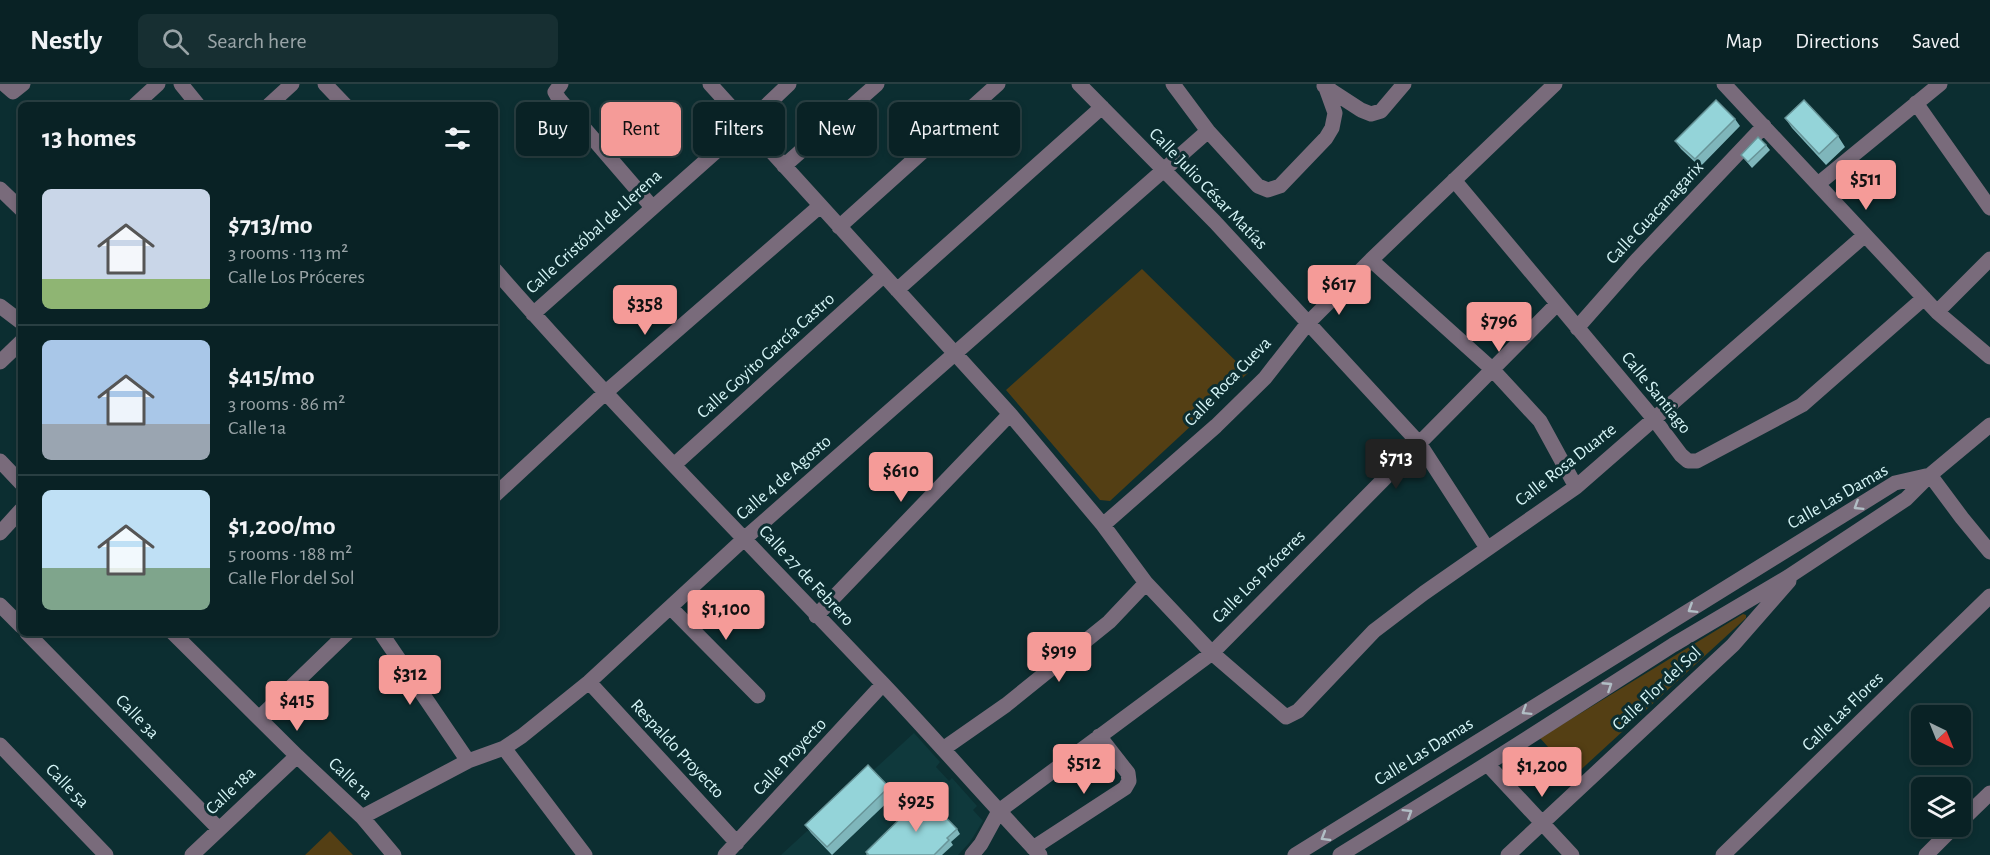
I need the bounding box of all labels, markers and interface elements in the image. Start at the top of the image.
search box [138,14,558,68]
icon: search [159,25,192,58]
text: Nestly [30,27,102,55]
text: Search here [207,30,307,52]
text: Map [1726,31,1762,52]
text: Directions [1795,31,1879,52]
text: Saved [1912,31,1960,52]
chip: Buy [516,102,589,156]
chip: Rent [601,102,681,156]
chip: Filters [693,102,785,156]
chip: New [797,102,877,156]
chip: Apartment [889,102,1020,156]
icon: filters [441,122,474,155]
text: 13 homes [42,125,136,151]
street label: Calle Julio César Matías [1145,125,1271,253]
street label: Calle Guacanagarix [1603,158,1707,268]
pin: $511 [1830,160,1902,211]
street label: Calle Cristóbal de Llerena [523,167,665,297]
text: $511 [1850,169,1882,189]
text: $713/mo [228,212,313,238]
icon: home [90,213,162,285]
text: 3 rooms · 113 m² [228,243,348,263]
pin: $617 [1303,265,1375,316]
text: Calle Los Próceres [228,267,365,287]
text: $617 [1322,274,1356,294]
pin: $358 [609,285,681,336]
street label: Calle Goyito García Castro [694,290,838,422]
text: $358 [627,294,663,314]
pin: $796 [1463,302,1535,353]
text: $796 [1481,311,1517,331]
street label: Calle Roca Cueva [1181,334,1275,430]
street label: Calle Santiago [1618,349,1694,437]
text: $415/mo [228,363,315,389]
icon: home [90,364,162,436]
text: 3 rooms · 86 m² [228,394,345,414]
text: Calle 1a [228,418,286,438]
street label: Calle Rosa Duarte [1512,420,1620,510]
street label: Calle 4 de Agosto [733,432,835,524]
pin: $713 [1360,439,1432,490]
text: $713 [1379,448,1413,468]
pin: $610 [865,452,937,503]
text: $610 [883,461,919,481]
street label: Calle Las Damas [1785,461,1891,533]
one-way arrow [1854,499,1864,511]
text: $1,200/mo [228,513,336,539]
icon: home [90,514,162,586]
street label: Calle 27 de Febrero [755,522,857,630]
street label: Calle Los Próceres [1209,527,1309,627]
text: 5 rooms · 188 m² [228,544,352,564]
text: Calle Flor del Sol [228,568,355,588]
pin: $1,100 [677,590,775,641]
text: $1,100 [702,599,750,619]
one-way arrow [1688,601,1698,613]
pin: $919 [1023,632,1095,683]
text: $919 [1041,641,1077,661]
street label: Calle Flor del Sol [1609,644,1705,734]
pin: $312 [374,655,446,706]
text: $312 [393,664,427,684]
street label: Calle Las Flores [1799,669,1887,755]
pin: $415 [261,681,333,732]
one-way arrow [1602,682,1612,694]
text: $415 [280,690,314,710]
street label: Calle 3a [112,691,162,743]
street label: Respaldo Proyecto [627,696,727,802]
one-way arrow [1522,704,1532,716]
north arrow [1911,705,1971,765]
map controls [1911,705,1971,837]
street label: Calle Proyecto [750,715,830,799]
street label: Calle Las Damas [1372,715,1476,789]
pin: $512 [1048,744,1120,795]
pin: $1,200 [1493,747,1591,798]
text: $512 [1067,753,1101,773]
street label: Calle 1a [325,755,375,803]
text: $1,200 [1516,756,1568,776]
street label: Calle 5a [42,760,92,812]
street label: Calle 18a [203,764,259,818]
button: layers [1911,777,1971,837]
pin: $925 [880,782,952,833]
text: $925 [898,791,934,811]
one-way arrow [1402,809,1412,821]
one-way arrow [1321,830,1331,842]

